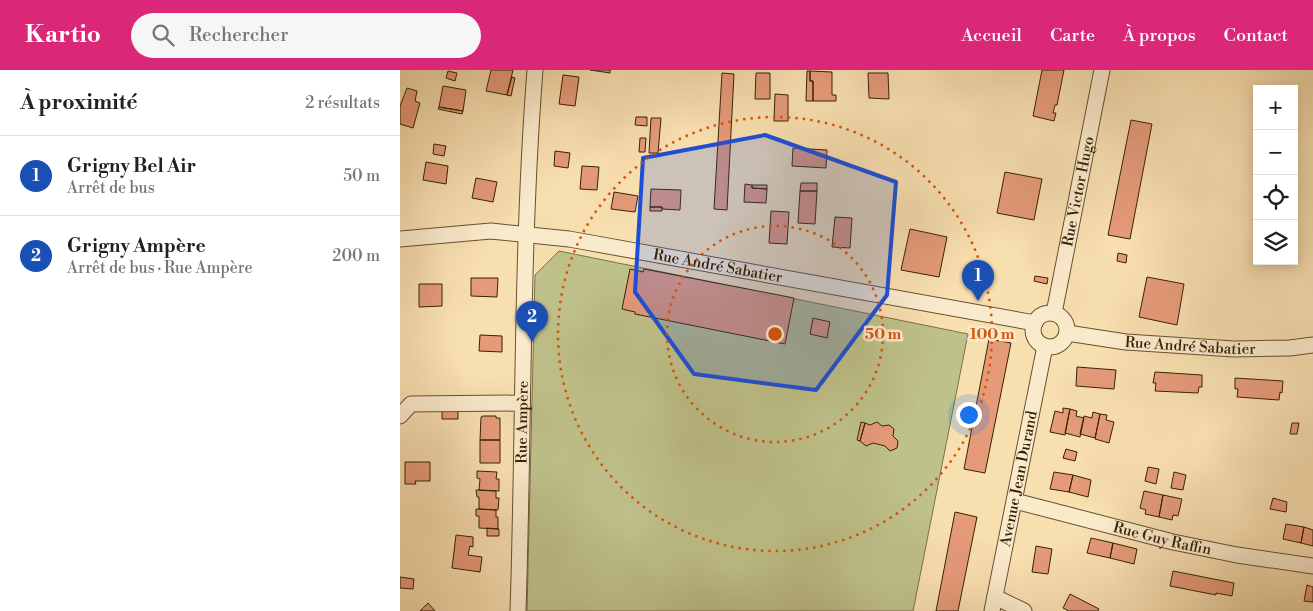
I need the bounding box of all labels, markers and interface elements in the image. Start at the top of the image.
search box [131,13,481,58]
text: Kartio [25,20,101,50]
icon: search [149,21,177,49]
text: Rechercher [189,23,288,47]
text: Accueil [961,24,1022,47]
text: Carte [1050,24,1095,47]
text: À propos [1123,24,1196,47]
text: Contact [1224,24,1288,47]
map controls [1253,85,1298,265]
button: + [1253,85,1298,130]
text: À proximité [20,90,137,116]
text: 2 résultats [305,93,380,113]
button: − [1253,130,1298,175]
street label: Rue Victor Hugo [1058,135,1098,248]
text: Grigny Bel Air [67,154,196,178]
text: 1 [32,166,40,186]
text: 50 m [343,166,380,186]
button: locate [1253,175,1298,220]
text: Arrêt de bus [67,178,155,198]
button: layers [1253,220,1298,265]
text: Grigny Ampère [67,234,206,258]
street label: Rue André Sabatier [652,245,785,287]
text: 2 [31,246,41,266]
text: 200 m [332,246,380,266]
text: Arrêt de bus · Rue Ampère [67,258,253,278]
pin: 1 [962,260,994,301]
pin: 2 [516,301,548,342]
centre of rings [766,325,784,343]
text: 50 m [865,325,901,344]
text: 100 m [970,325,1015,344]
street label: Rue André Sabatier [1124,332,1256,359]
street label: Rue Ampère [512,380,532,464]
your location [956,402,982,428]
street label: Avenue Jean Durand [995,409,1041,549]
street label: Rue Guy Raffin [1111,517,1213,559]

